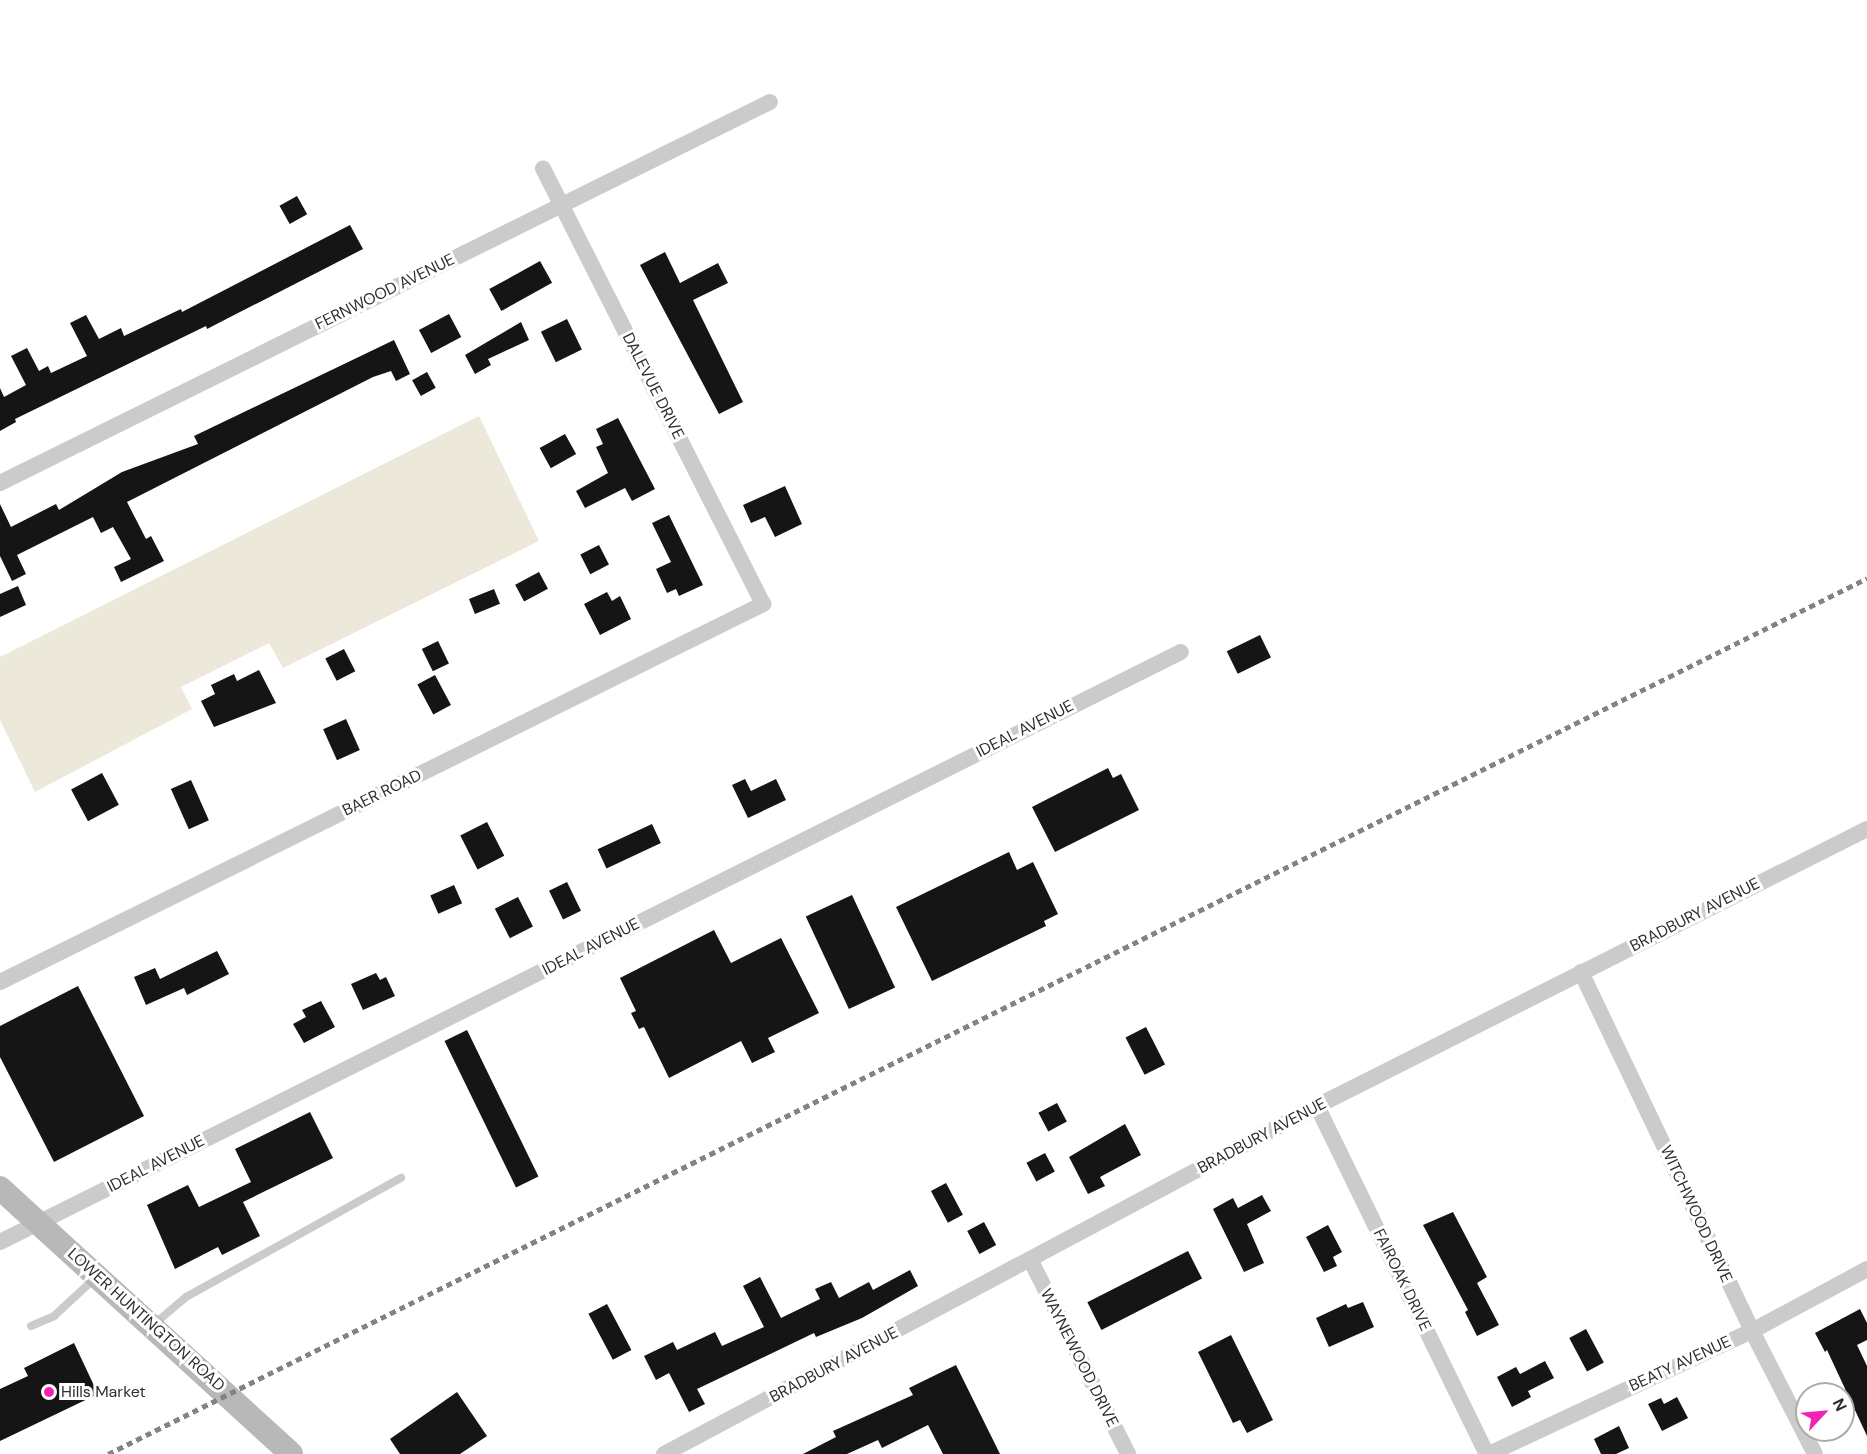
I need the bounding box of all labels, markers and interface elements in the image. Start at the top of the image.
street label: FERNWOOD AVENUE [312,250,458,334]
street label: DALEVUE DRIVE [618,330,688,442]
street label: IDEAL AVENUE [973,696,1077,762]
street label: BAER ROAD [339,766,425,820]
street label: BRADBURY AVENUE [1627,874,1763,956]
street label: IDEAL AVENUE [539,914,643,980]
street label: BRADBURY AVENUE [1194,1094,1330,1178]
street label: IDEAL AVENUE [104,1131,208,1197]
street label: WITCHWOOD DRIVE [1656,1142,1736,1286]
street label: FAIROAK DRIVE [1369,1226,1435,1334]
street label: LOWER HUNTINGTON ROAD [63,1244,229,1396]
street label: WAYNEWOOD DRIVE [1036,1286,1122,1430]
street label: BRADBURY AVENUE [766,1323,902,1407]
street label: BEATY AVENUE [1626,1332,1734,1396]
place label: Hills Market [61,1382,146,1402]
north arrow [1795,1382,1855,1442]
marker: Hills Market [42,1385,56,1399]
text: N [1828,1395,1852,1415]

